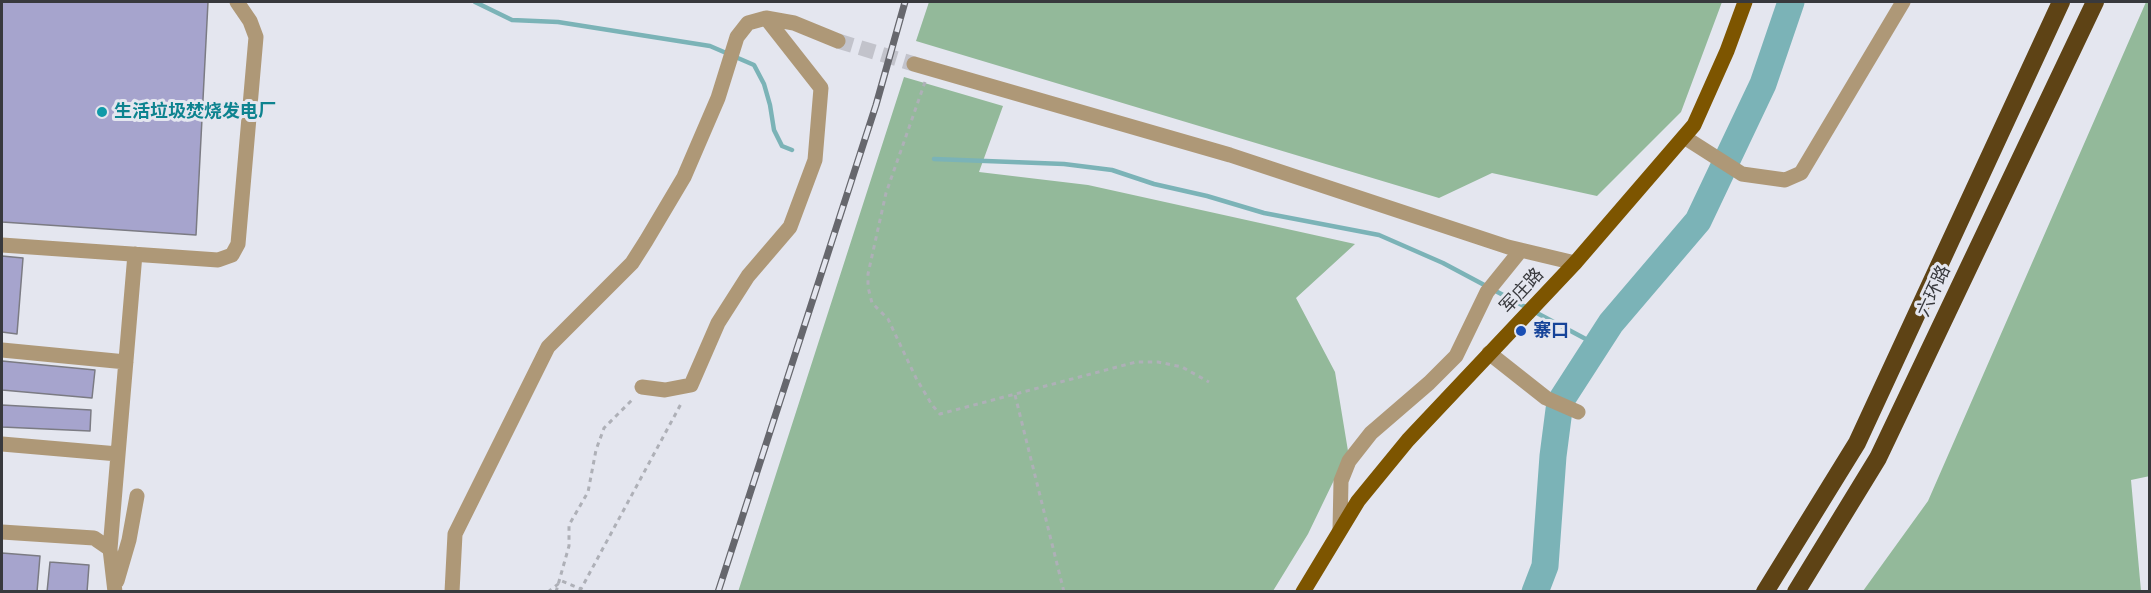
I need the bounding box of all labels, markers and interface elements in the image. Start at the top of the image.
place label: 生活垃圾焚烧发电厂 [114,101,276,123]
marker: 生活垃圾焚烧发电厂 [95,105,109,119]
street label: 六环路 [1913,262,1955,320]
street label: 军庄路 [1496,264,1548,318]
place label: 寨口 [1533,320,1569,342]
marker: 寨口 [1514,324,1528,338]

